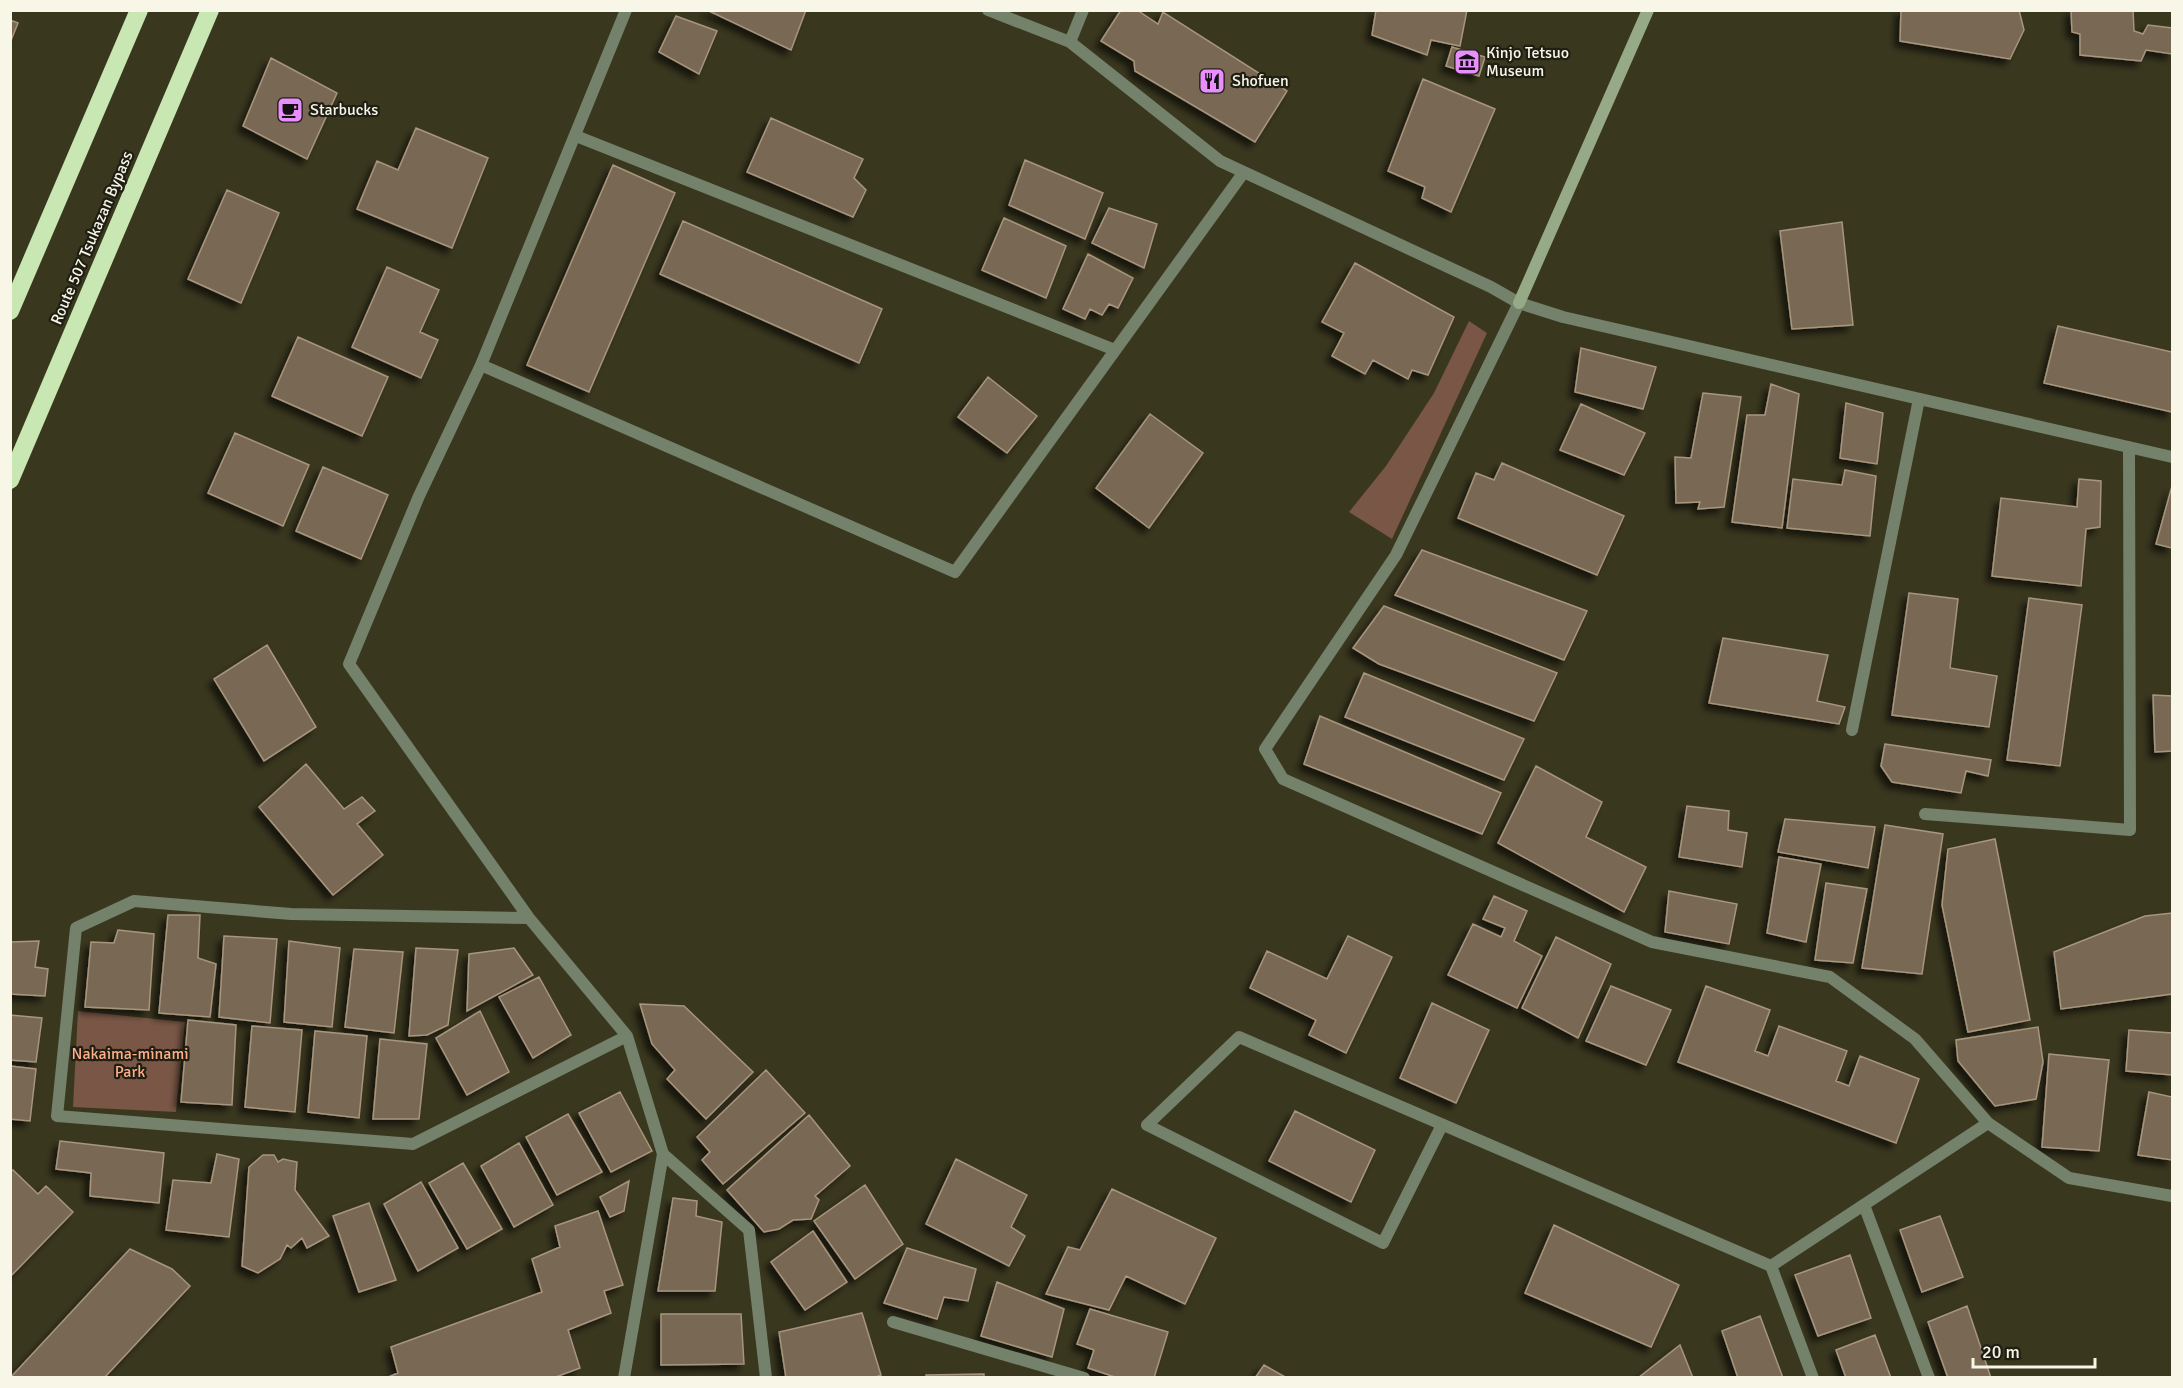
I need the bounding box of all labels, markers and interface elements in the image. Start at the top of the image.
place label: Kinjo Tetsuo Museum [1486,43,1569,81]
museum icon: Kinjo Tetsuo Museum [1452,47,1482,77]
restaurant icon: Shofuen [1197,66,1227,96]
place label: Shofuen [1232,71,1289,91]
cafe icon: Starbucks [275,95,305,125]
place label: Starbucks [310,100,378,120]
street label: Route 507 Tsukazan Bypass [46,148,138,328]
park label: Nakaima-minami Park [72,1044,188,1082]
scale bar [1973,1331,2094,1369]
text: 20 m [1982,1341,2020,1363]

